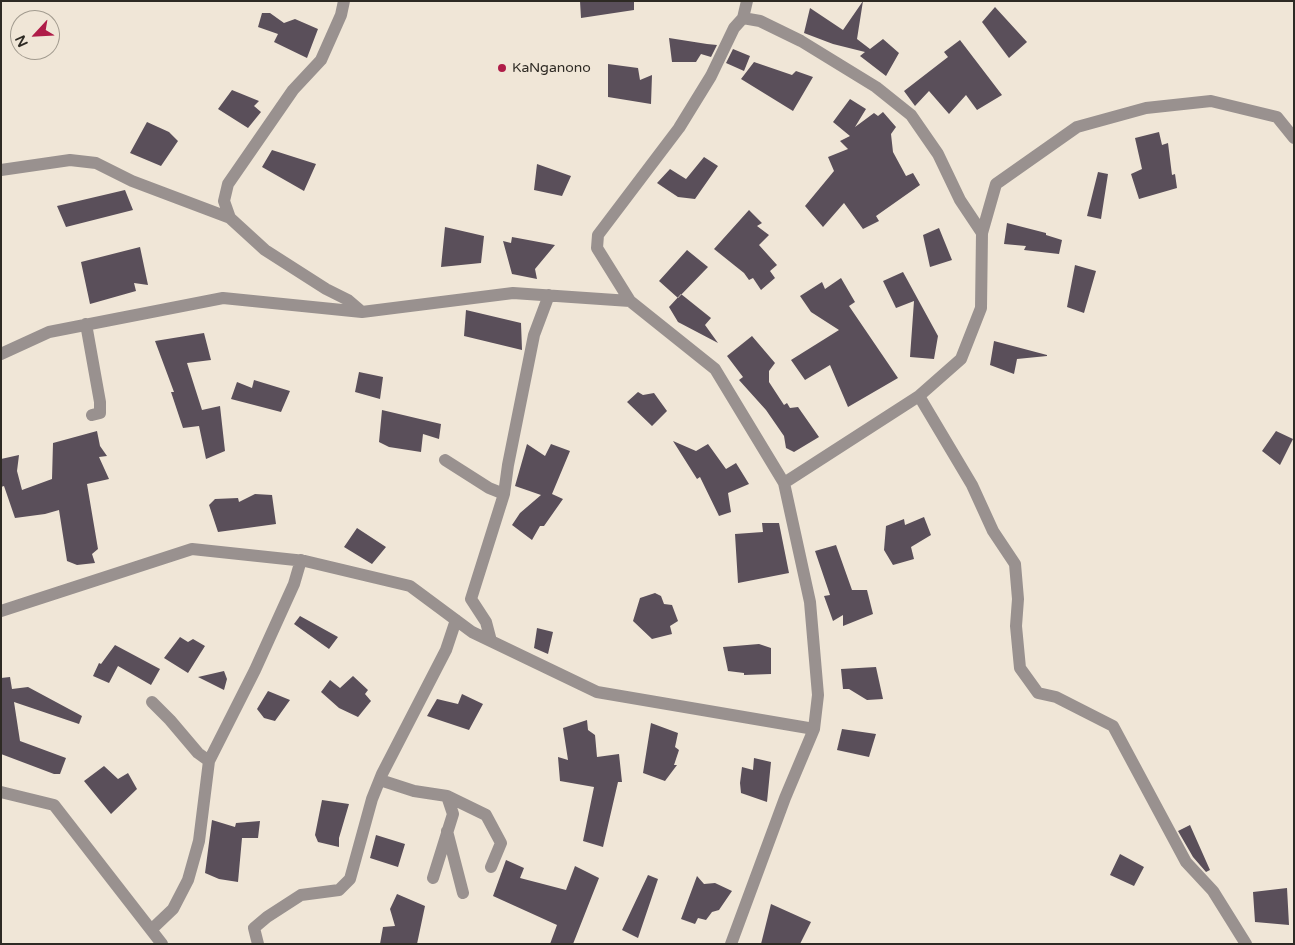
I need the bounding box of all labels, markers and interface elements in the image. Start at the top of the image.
north arrow [10,10,60,60]
text: N [12,32,32,50]
place label: KaNganono [512,60,591,76]
marker: KaNganono [496,62,508,74]

